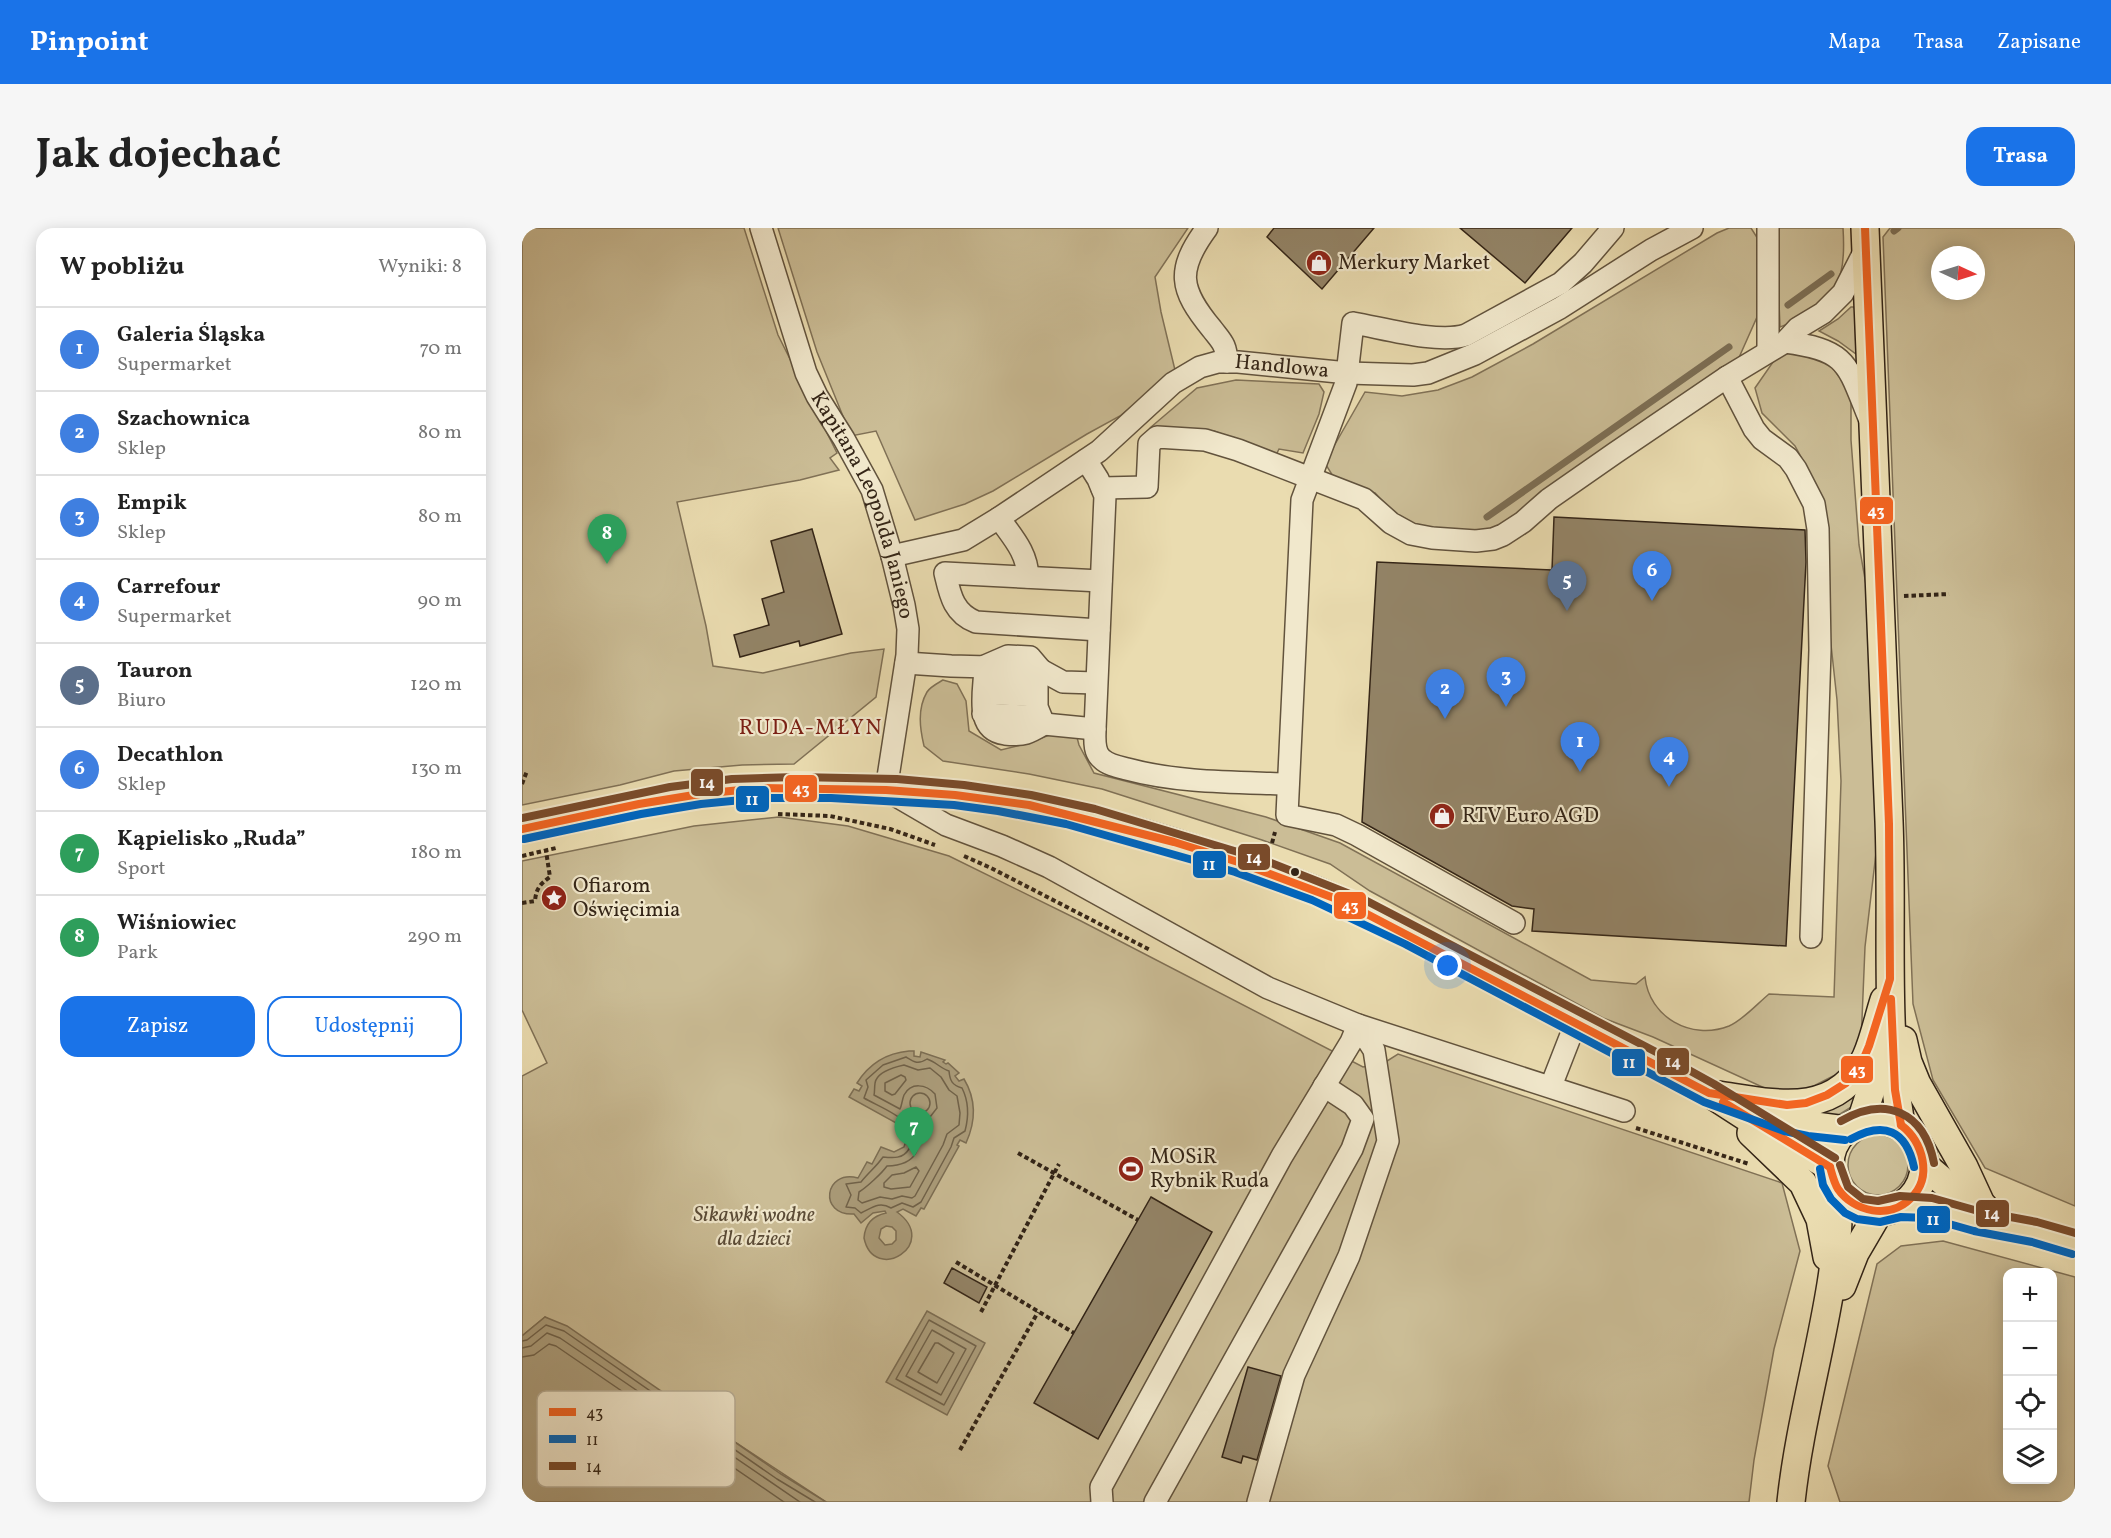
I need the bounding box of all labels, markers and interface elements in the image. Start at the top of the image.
text: Pinpoint [30,23,148,62]
text: Mapa [1828,28,1881,57]
text: Trasa [1914,28,1964,57]
text: Zapisane [1997,28,2081,57]
text: Jak dojechać [36,127,281,186]
button: Trasa [1966,127,2075,186]
north arrow [1931,246,1985,300]
shop icon: Merkury Market [1304,248,1334,278]
text: W pobliżu [60,249,184,285]
place label: Merkury Market [1338,249,1490,278]
text: Wyniki: 8 [378,253,462,281]
text: Galeria Śląska [117,320,265,351]
text: 1 [75,335,84,363]
text: 70 m [419,335,462,363]
street label: Handlowa [1233,347,1330,386]
text: Supermarket [117,351,232,379]
street label: Kapitana Leopolda Janiego [803,386,921,621]
text: Szachownica [117,404,250,435]
text: 2 [74,419,85,447]
text: 80 m [418,419,462,447]
text: Sklep [117,435,166,463]
text: Empik [117,488,187,519]
line badge: 43 [1859,496,1894,525]
text: 43 [1867,501,1885,523]
text: 3 [74,503,85,531]
text: 80 m [418,503,462,531]
pin: 8 [588,514,626,564]
text: Sklep [117,519,166,547]
pin: 6 [1632,552,1672,601]
pin: 5 [1548,562,1586,611]
text: Carrefour [117,572,220,603]
text: 4 [73,587,86,615]
text: 90 m [418,587,462,615]
text: Supermarket [117,603,232,631]
text: Tauron [117,656,193,687]
pin: 3 [1486,658,1526,707]
pin: 2 [1426,670,1464,719]
text: 5 [75,671,84,699]
text: 120 m [410,671,462,699]
text: Biuro [117,687,166,715]
district label: RUDA-MŁYN [739,713,883,744]
pin: 1 [1560,722,1600,772]
pin: 4 [1650,738,1688,787]
text: Decathlon [117,740,223,771]
text: 6 [74,755,85,783]
text: 130 m [411,755,462,783]
line badge: 14 [690,768,724,797]
text: Sklep [117,771,166,799]
text: 14 [699,773,715,795]
line badge: 43 [784,774,818,803]
text: 43 [792,779,810,801]
line badge: 11 [735,785,770,813]
text: 11 [746,790,758,812]
shop icon: RTV Euro AGD [1427,801,1457,831]
place label: RTV Euro AGD [1462,802,1599,831]
text: Kąpielisko „Ruda” [117,824,306,855]
text: 7 [75,839,84,867]
text: 180 m [410,839,462,867]
line badge: 14 [1237,843,1271,871]
text: 14 [1246,848,1262,870]
line badge: 11 [1192,850,1227,879]
text: Sport [117,855,166,883]
text: 11 [1203,855,1215,877]
unlabelled marker [1289,866,1301,878]
place label: Ofiarom Oświęcimia [573,872,681,925]
place icon: Ofiarom Oświęcimia [539,883,569,913]
line badge: 43 [1333,891,1367,920]
text: 43 [1341,896,1359,918]
text: Wiśniowiec [117,908,236,939]
text: 8 [74,923,85,951]
text: 290 m [407,923,462,951]
text: Park [117,939,158,967]
your location [1433,951,1462,980]
button: Zapisz [60,996,255,1057]
button: Udostępnij [267,996,462,1057]
line badge: 14 [1656,1047,1690,1076]
line badge: 11 [1611,1048,1646,1077]
text: 14 [1665,1052,1681,1074]
text: 11 [1623,1053,1635,1075]
line badge: 43 [1840,1055,1874,1084]
text: 43 [1848,1060,1866,1082]
pin: 7 [894,1108,934,1157]
place label: MOSiR Rybnik Ruda [1150,1143,1269,1196]
sports icon: MOSiR Rybnik Ruda [1116,1154,1146,1184]
line badge: 14 [1975,1199,2010,1228]
park label: Sikawki wodne dla dzieci [693,1201,815,1254]
text: 14 [1984,1204,2000,1226]
line badge: 11 [1916,1205,1951,1234]
text: 11 [1927,1210,1939,1232]
map controls [2003,1268,2057,1484]
button: + [2003,1268,2057,1322]
button: − [2003,1322,2057,1376]
button: locate [2003,1376,2057,1430]
legend [537,1391,735,1487]
text: 43 [586,1403,603,1425]
text: 11 [586,1430,598,1452]
button: layers [2003,1430,2057,1484]
text: 14 [586,1457,602,1479]

